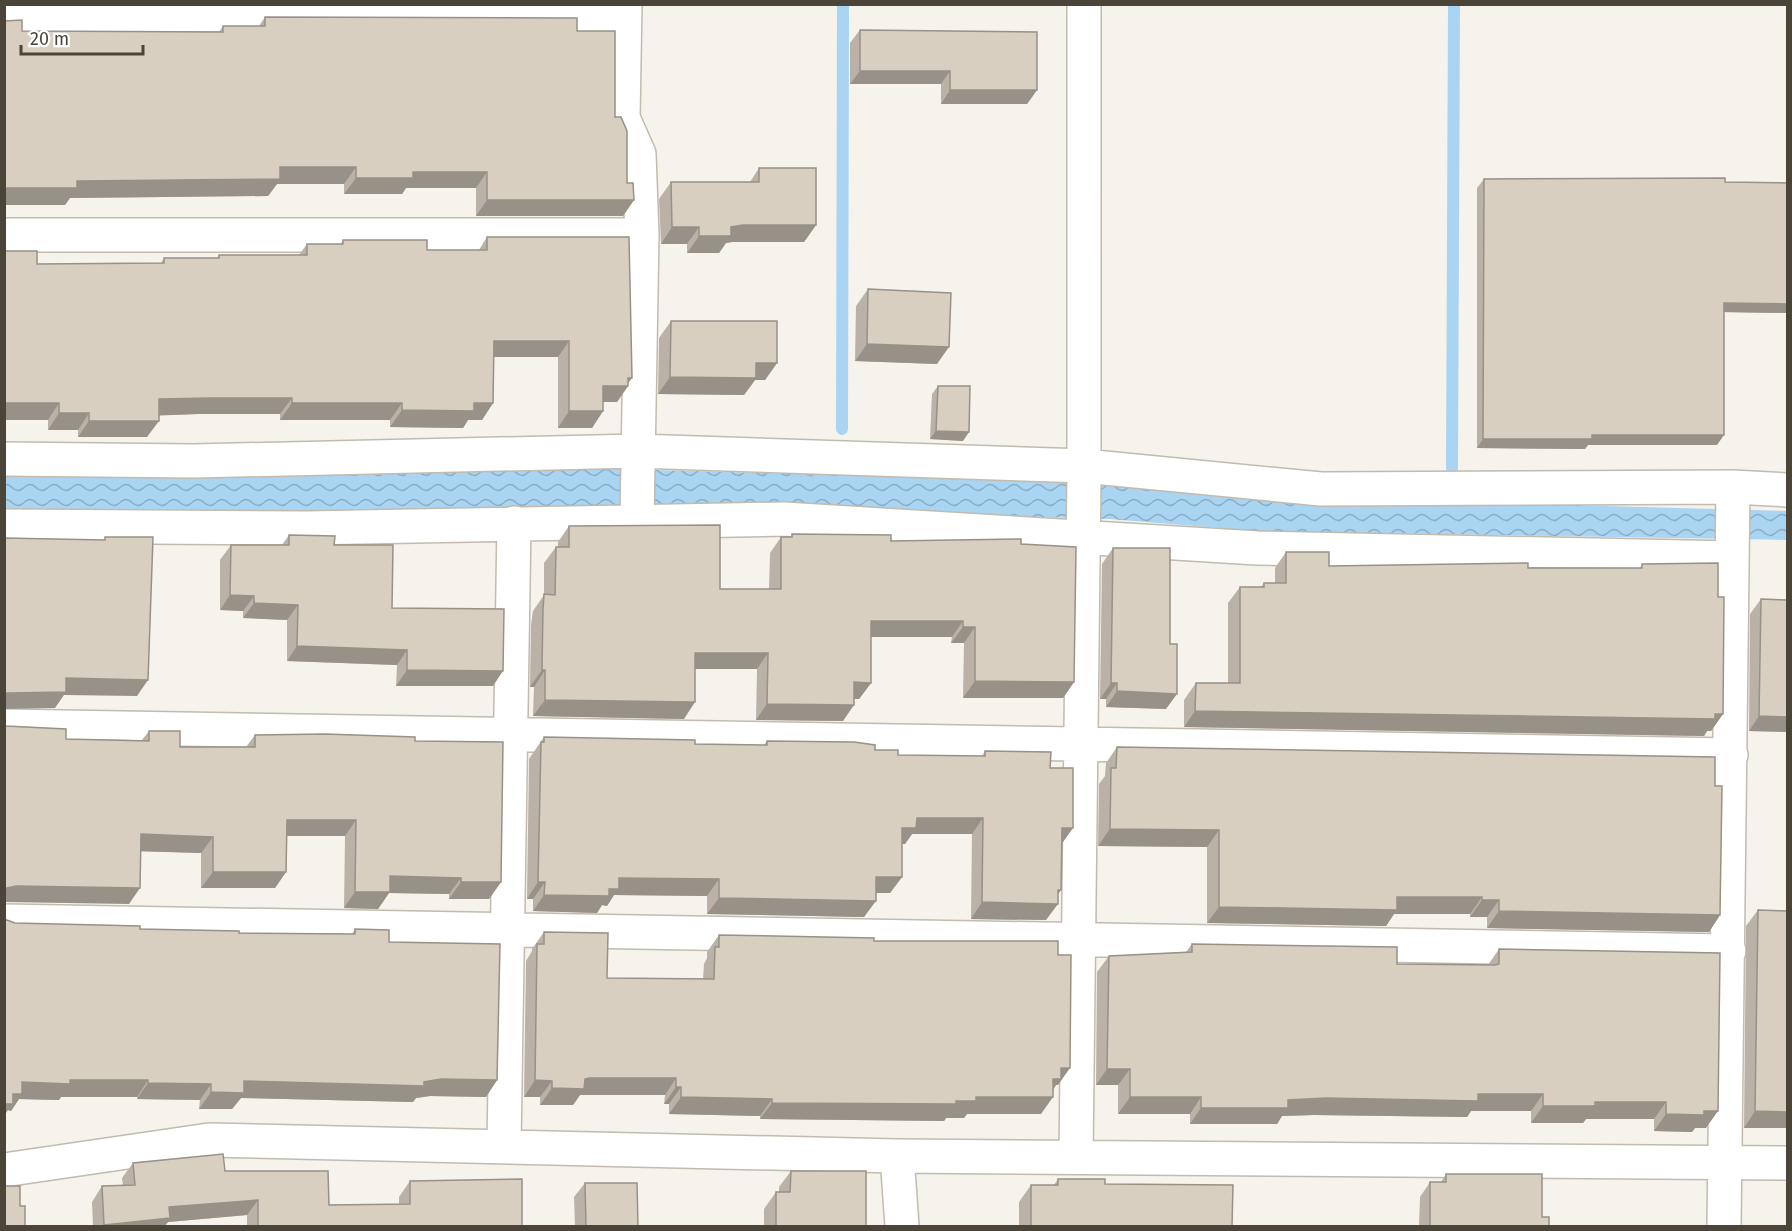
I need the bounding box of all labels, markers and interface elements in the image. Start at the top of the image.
scale bar [21,18,142,56]
text: 20 m [30,28,69,50]

